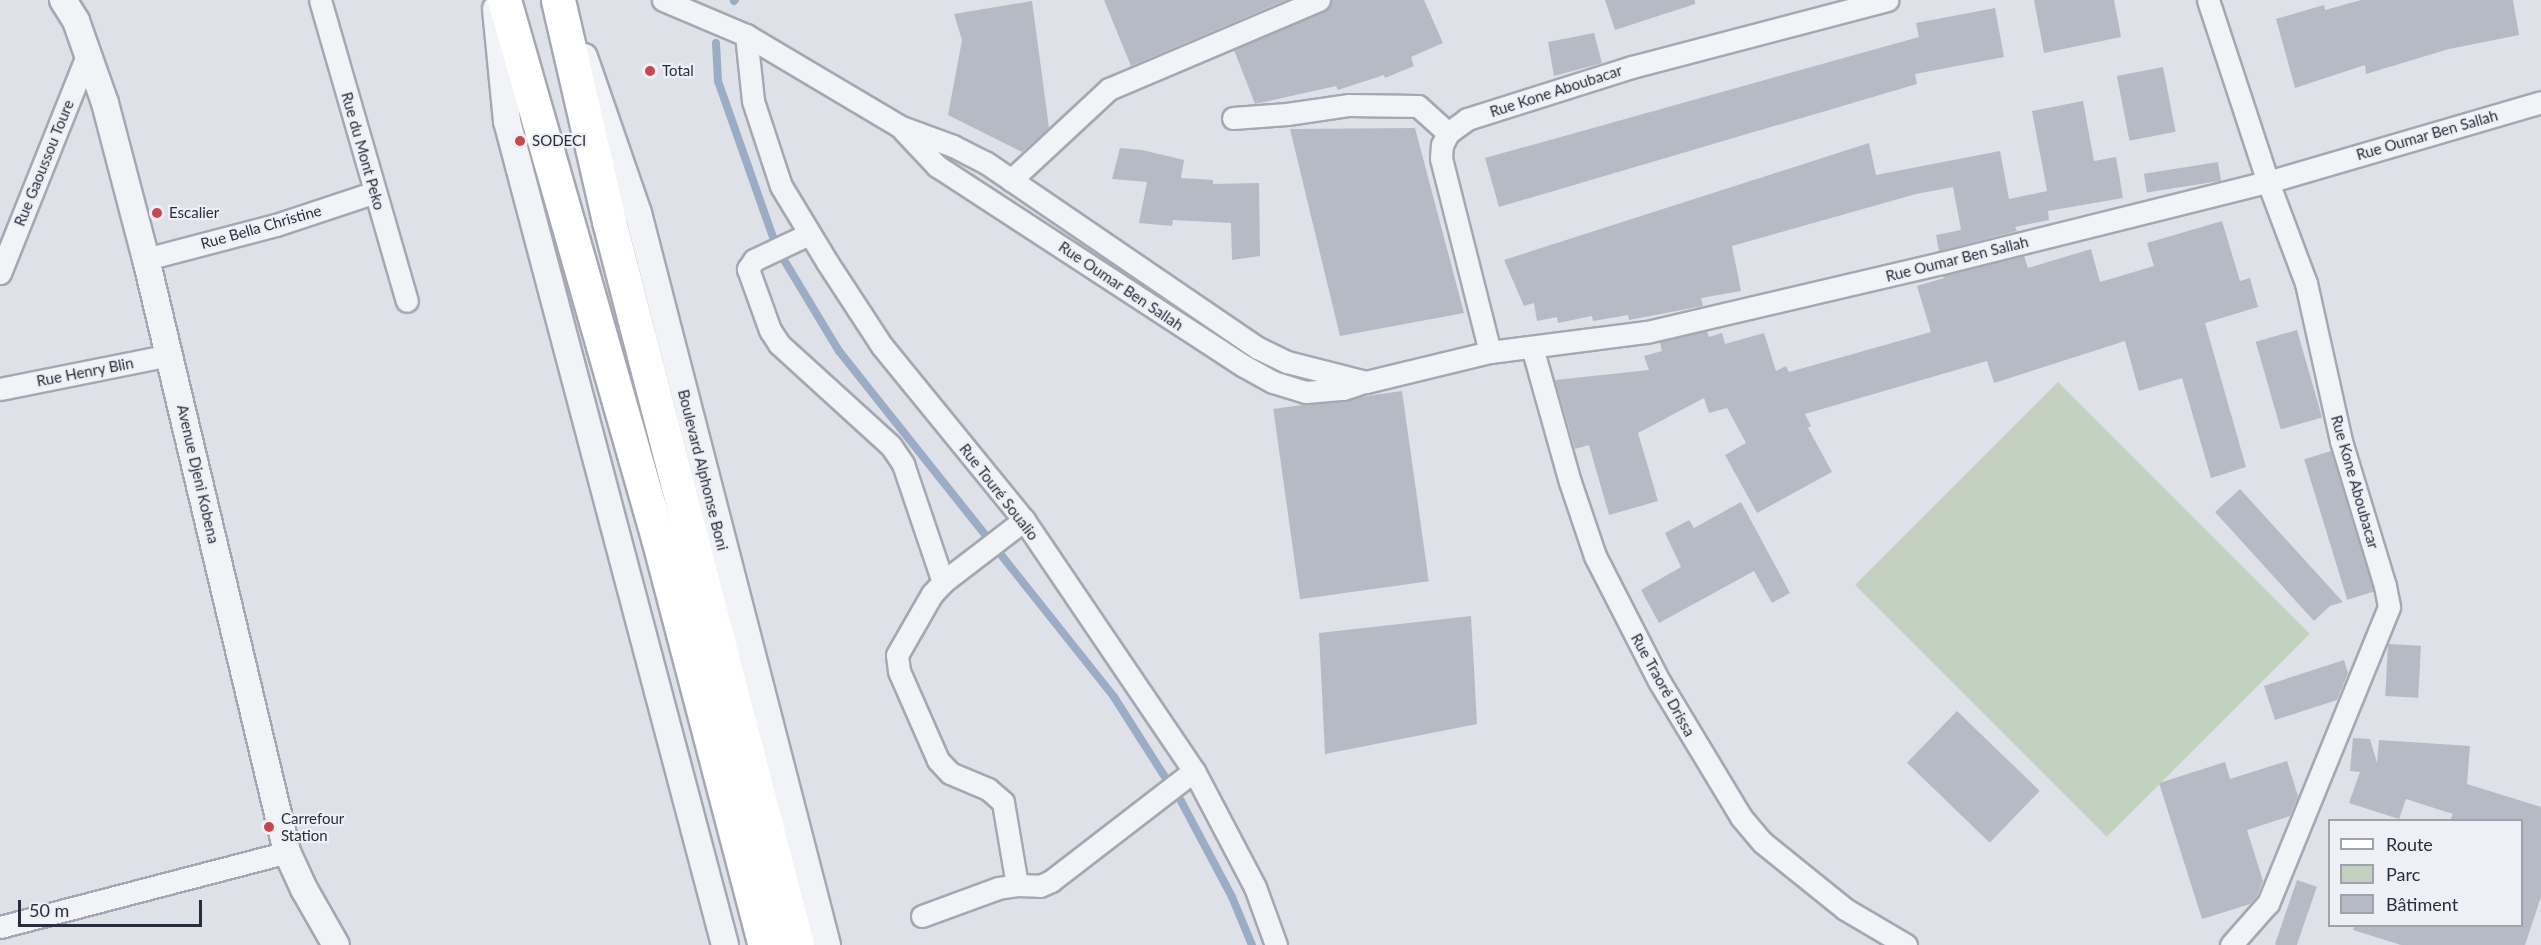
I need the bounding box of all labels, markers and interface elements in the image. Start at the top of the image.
street label: Rue Kone Aboubacar [1487,61,1625,121]
place label: Total [662,62,694,80]
marker: Total [643,64,657,78]
street label: Rue du Mont Peko [338,90,388,212]
street label: Rue Gaoussou Toure [10,97,78,229]
street label: Rue Oumar Ben Sallah [2354,106,2500,164]
place label: SODECI [532,132,586,150]
marker: SODECI [513,134,527,148]
street label: Rue Bella Christine [199,201,323,253]
place label: Escalier [169,204,219,222]
marker: Escalier [150,206,164,220]
street label: Rue Oumar Ben Sallah [1884,233,2030,285]
street label: Rue Oumar Ben Sallah [1055,238,1187,334]
street label: Rue Henry Blin [35,354,135,390]
street label: Boulevard Alphonse Boni [674,387,732,553]
street label: Avenue Djeni Kobena [173,403,223,545]
street label: Rue Kone Aboubacar [2327,413,2383,551]
street label: Rue Touré Soualio [956,440,1042,544]
street label: Rue Traoré Drissa [1627,630,1699,740]
place label: Carrefour Station [281,809,344,844]
legend [2328,819,2523,927]
marker: Carrefour Station [262,820,276,834]
text: Route [2386,833,2433,855]
text: Parc [2386,863,2420,885]
scale bar [21,888,206,926]
text: Bâtiment [2386,893,2458,915]
text: 50 m [29,899,69,921]

